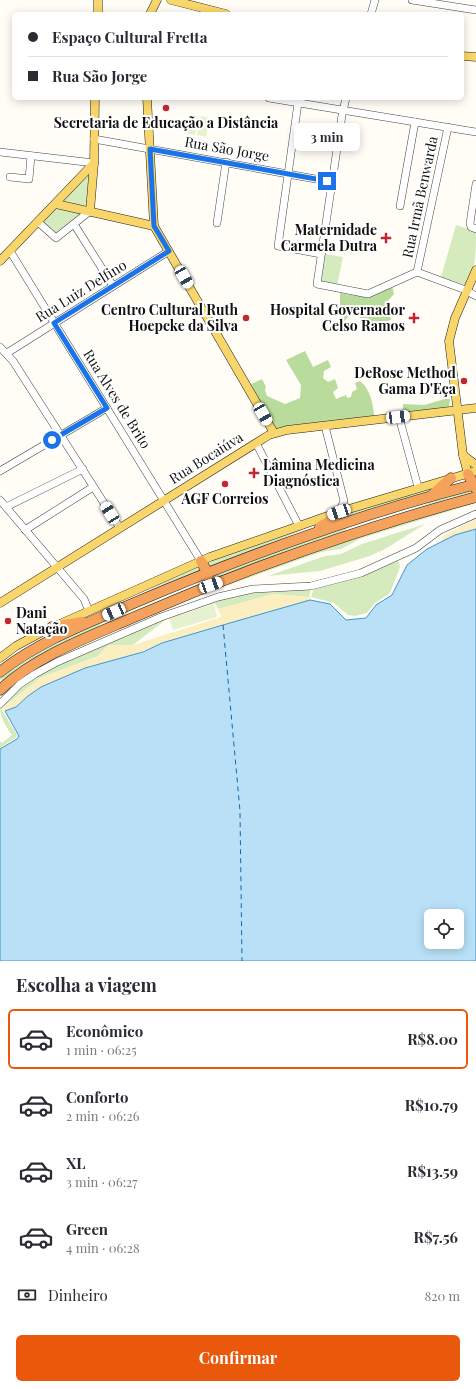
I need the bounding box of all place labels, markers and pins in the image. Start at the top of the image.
marker: Secretaria de Educação a Distância [161,103,171,113]
place label: Secretaria de Educação a Distância [54,113,279,132]
place label: Maternidade Carmela Dutra [281,220,378,255]
marker: Maternidade Carmela Dutra [380,232,392,244]
place label: Centro Cultural Ruth Hoepcke da Silva [101,300,239,335]
place label: Hospital Governador Celso Ramos [270,300,405,335]
marker: Hospital Governador Celso Ramos [408,312,420,324]
marker: Centro Cultural Ruth Hoepcke da Silva [241,313,251,323]
place label: DeRose Method Gama D'Eça [354,363,457,398]
marker: DeRose Method Gama D'Eça [459,376,469,386]
place label: Lâmina Medicina Diagnóstica [263,455,375,490]
marker: Lâmina Medicina Diagnóstica [248,467,260,479]
marker: AGF Correios [220,479,230,489]
place label: AGF Correios [180,489,269,508]
place label: Dani Natação [16,603,67,638]
marker: Dani Natação [3,616,13,626]

